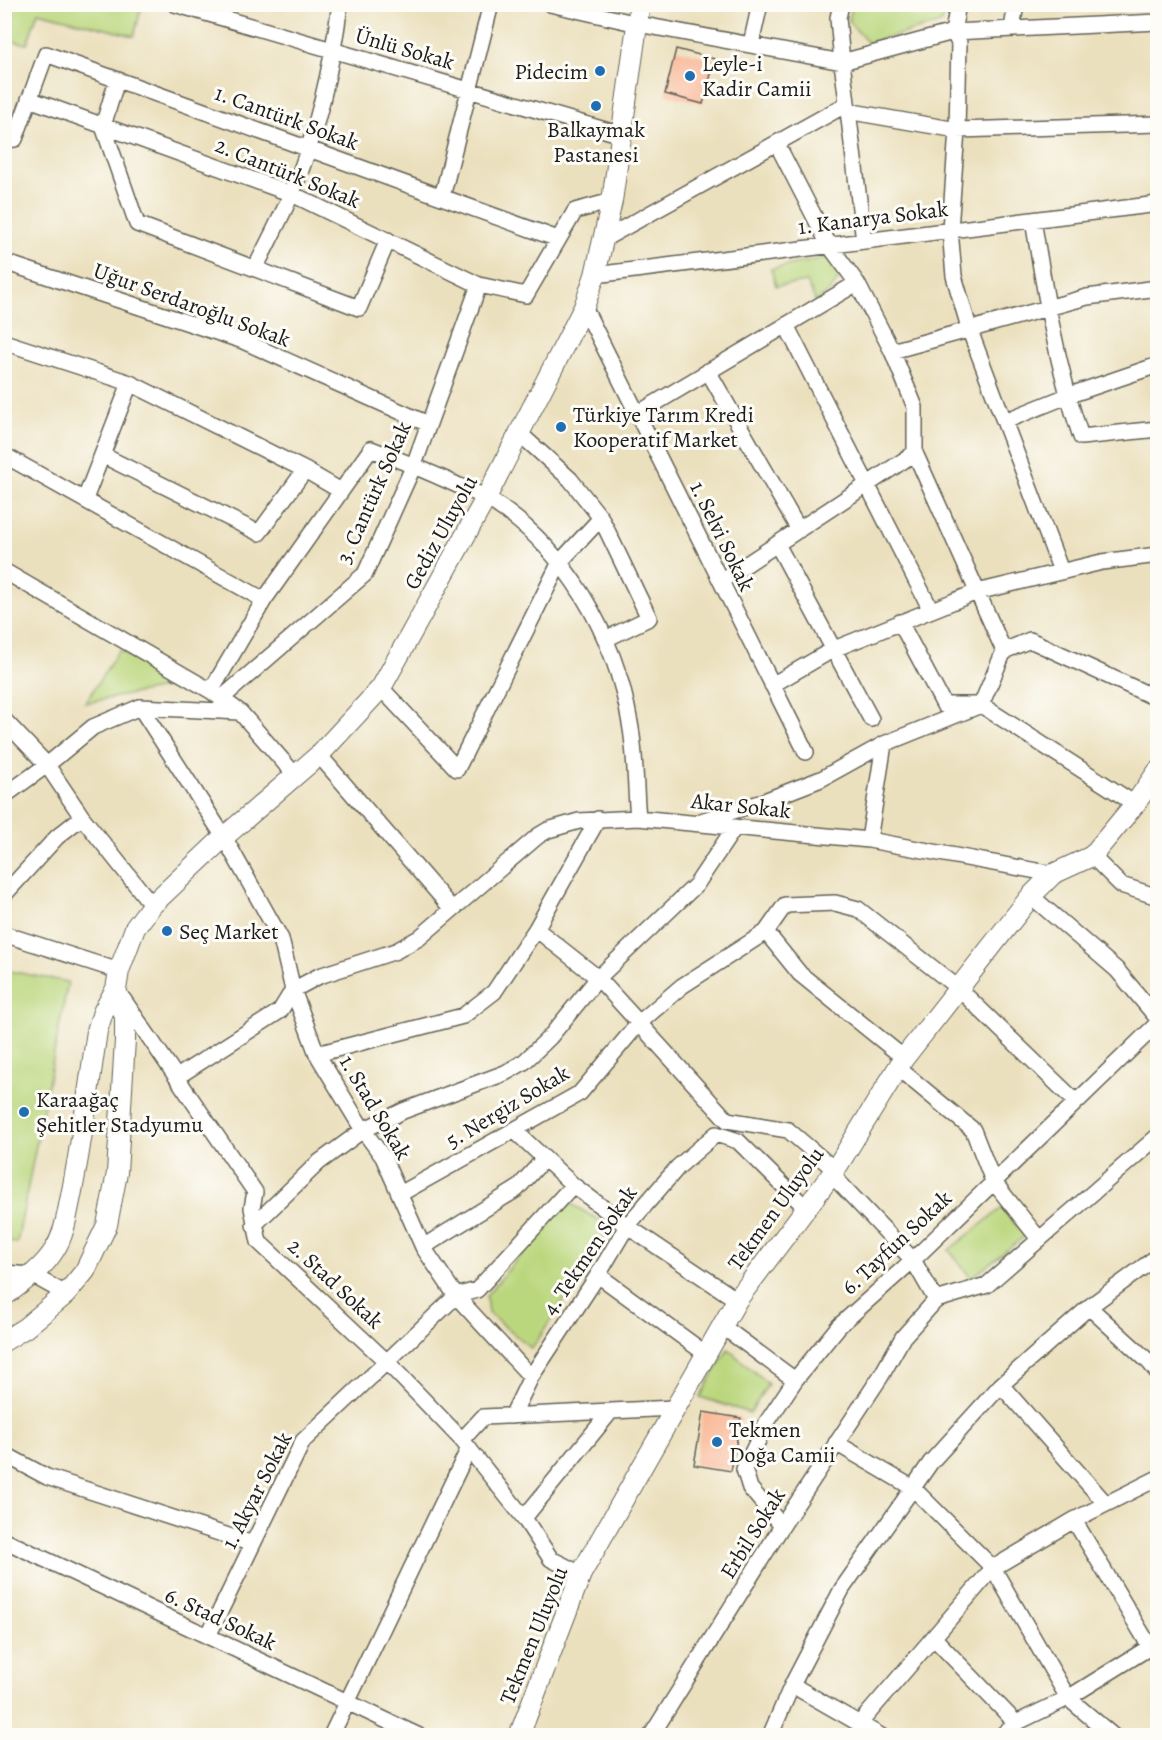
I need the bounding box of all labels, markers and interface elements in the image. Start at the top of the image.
street label: Ünlü Sokak [352,20,458,77]
place label: Leyle-i Kadir Camii [702,49,811,104]
place label: Pidecim [514,57,588,87]
marker: Pidecim [593,64,607,78]
marker: Leyle-i Kadir Camii [683,69,697,83]
street label: 1. Cantürk Sokak [211,78,363,158]
marker: Balkaymak Pastanesi [589,99,603,113]
place label: Balkaymak Pastanesi [547,115,645,170]
street label: 2. Cantürk Sokak [211,130,365,216]
street label: 1. Kanarya Sokak [796,194,950,242]
street label: Uğur Serdaroğlu Sokak [89,255,294,355]
place label: Türkiye Tarım Kredi Kooperatif Market [573,400,754,455]
street label: 3. Cantürk Sokak [329,417,419,568]
marker: Türkiye Tarım Kredi Kooperatif Market [554,420,568,434]
street label: Gediz Uluyolu [397,470,485,595]
street label: 1. Selvi Sokak [683,476,762,596]
street label: Akar Sokak [689,786,792,826]
place label: Seç Market [179,917,278,947]
marker: Seç Market [160,924,174,938]
street label: 1. Stad Sokak [332,1049,418,1166]
street label: 5. Nergiz Sokak [440,1058,575,1156]
place label: Karaağaç Şehitler Stadyumu [36,1085,203,1140]
marker: Karaağaç Şehitler Stadyumu [17,1105,31,1119]
street label: Tekmen Uluyolu [721,1141,831,1276]
street label: 4. Tekmen Sokak [535,1180,644,1321]
street label: 6. Tayfun Sokak [835,1184,958,1302]
street label: 2. Stad Sokak [281,1232,390,1336]
place label: Tekmen Doğa Camii [729,1415,836,1470]
street label: 1. Akyar Sokak [215,1427,299,1554]
marker: Tekmen Doğa Camii [710,1435,724,1449]
street label: Erbil Sokak [713,1482,793,1585]
street label: Tekmen Uluyolu [493,1562,575,1709]
street label: 6. Stad Sokak [160,1580,281,1658]

